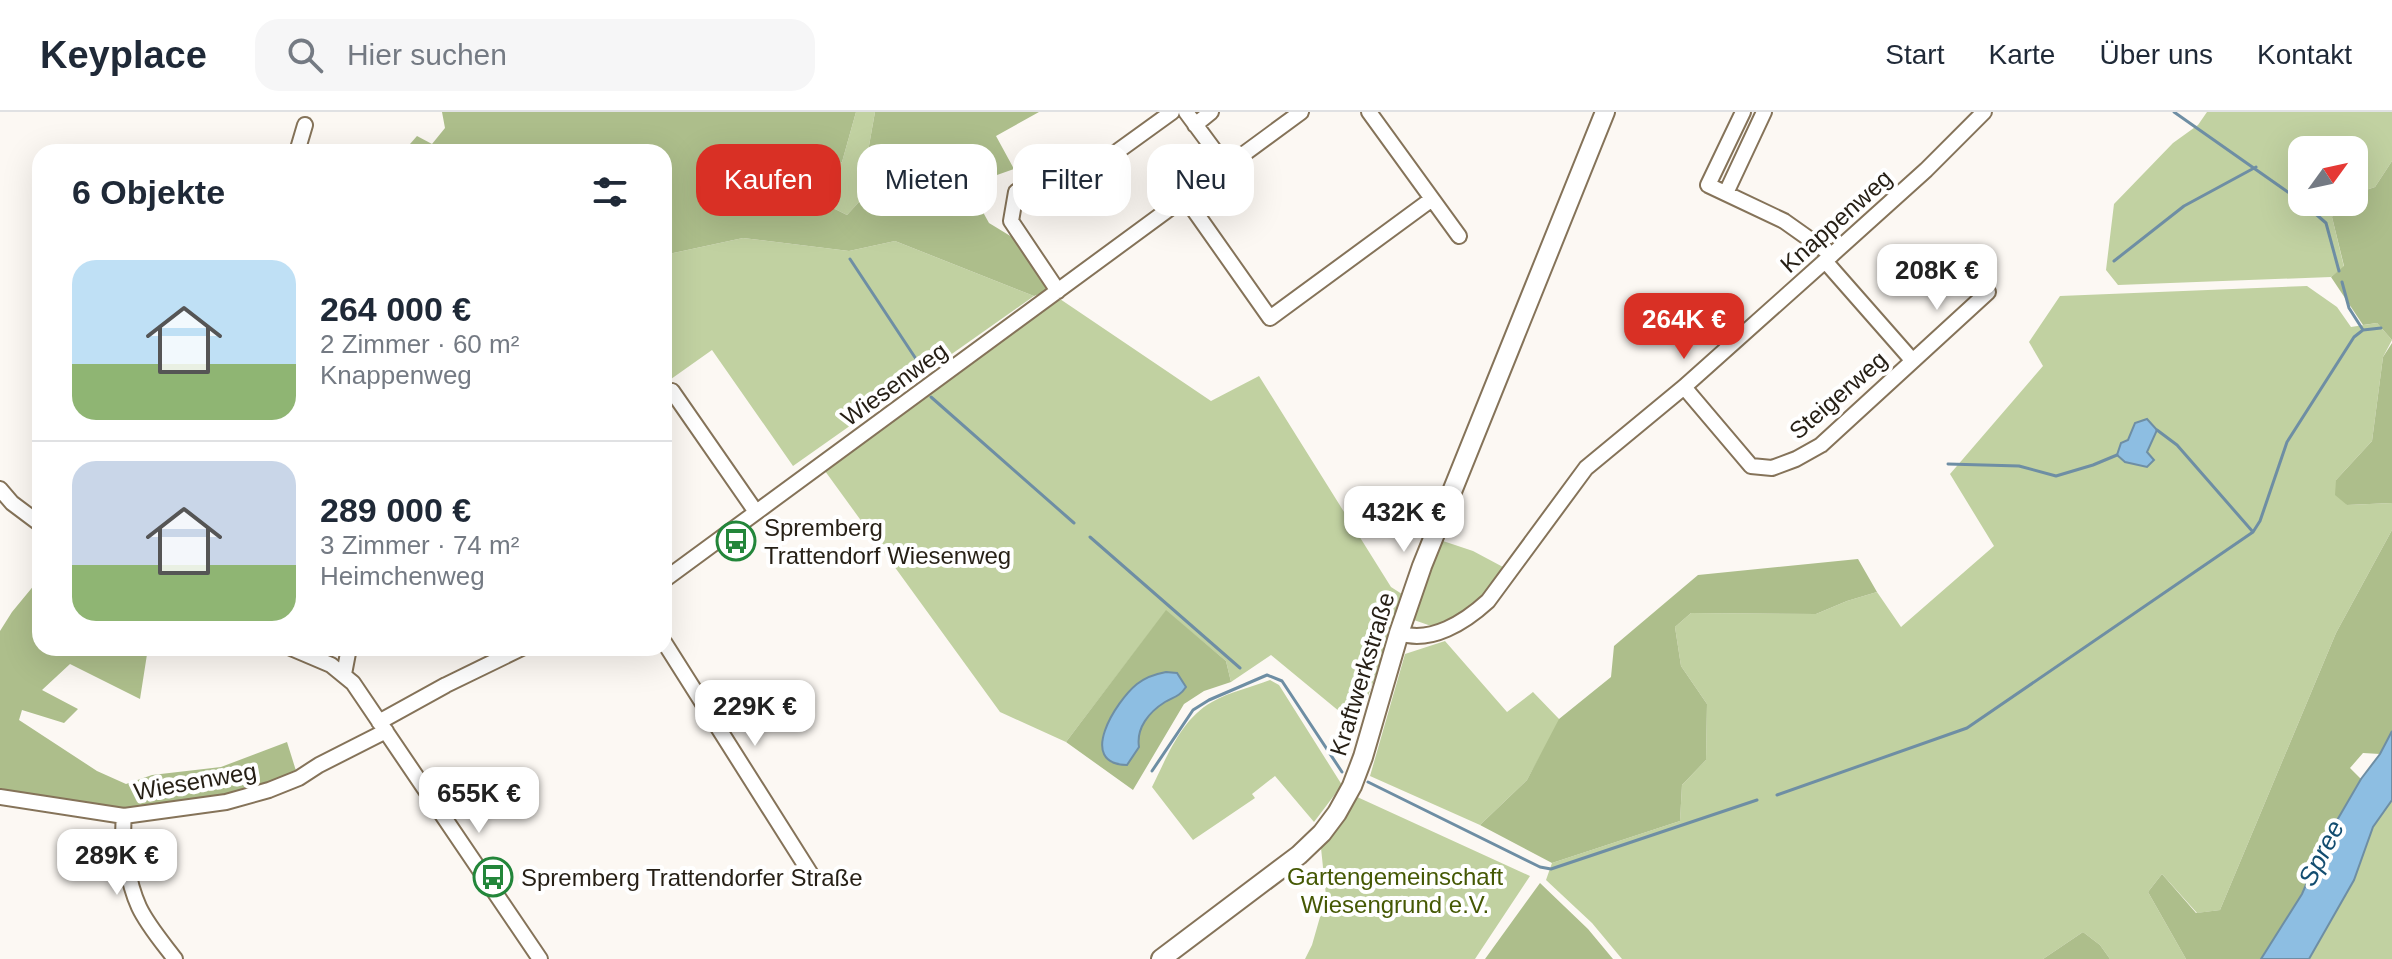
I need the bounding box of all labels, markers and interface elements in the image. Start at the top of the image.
search box [255,19,815,91]
icon: search [283,33,327,77]
text: Keyplace [40,34,207,76]
text: Hier suchen [347,38,507,71]
text: Start [1885,39,1944,70]
text: Karte [1988,39,2055,70]
text: Über uns [2099,39,2213,70]
text: Kontakt [2257,39,2352,70]
north arrow [2288,136,2368,216]
map controls [2288,136,2368,216]
chip: Kaufen [696,144,841,216]
chip: Mieten [857,144,997,216]
chip: Filter [1013,144,1131,216]
chip: Neu [1147,144,1254,216]
street label: Knappenweg [1775,164,1897,278]
icon: filters [588,170,632,214]
text: 6 Objekte [72,173,225,211]
pin: 208K € [1872,244,2002,312]
text: 208K € [1895,255,1979,285]
text: 264 000 € [320,290,471,328]
icon: home [136,292,232,388]
pin: 264K € [1619,293,1749,361]
text: 264K € [1642,304,1726,334]
text: 2 Zimmer · 60 m² [320,329,519,359]
street label: Wiesenweg [836,337,952,431]
street label: Steigerweg [1784,345,1892,445]
text: Knappenweg [320,360,472,390]
pin: 432K € [1339,486,1469,554]
text: 289 000 € [320,491,471,529]
icon: home [136,493,232,589]
text: 432K € [1362,497,1446,527]
place label: Spremberg Trattendorf Wiesenweg [764,514,1011,569]
bus stop icon: Spremberg Trattendorf Wiesenweg [715,520,757,562]
text: 3 Zimmer · 74 m² [320,530,519,560]
text: Heimchenweg [320,561,485,591]
street label: Kraftwerkstraße [1324,589,1400,759]
pin: 229K € [690,680,820,748]
text: 229K € [713,691,797,721]
street label: Wiesenweg [132,757,258,805]
pin: 655K € [414,767,544,835]
text: 655K € [437,778,521,808]
water label: Spree [2292,815,2350,891]
pin: 289K € [52,829,182,897]
text: 289K € [75,840,159,870]
bus stop icon: Spremberg Trattendorfer Straße [472,856,514,898]
park label: Gartengemeinschaft Wiesengrund e.V. [1287,863,1503,918]
place label: Spremberg Trattendorfer Straße [521,864,862,891]

